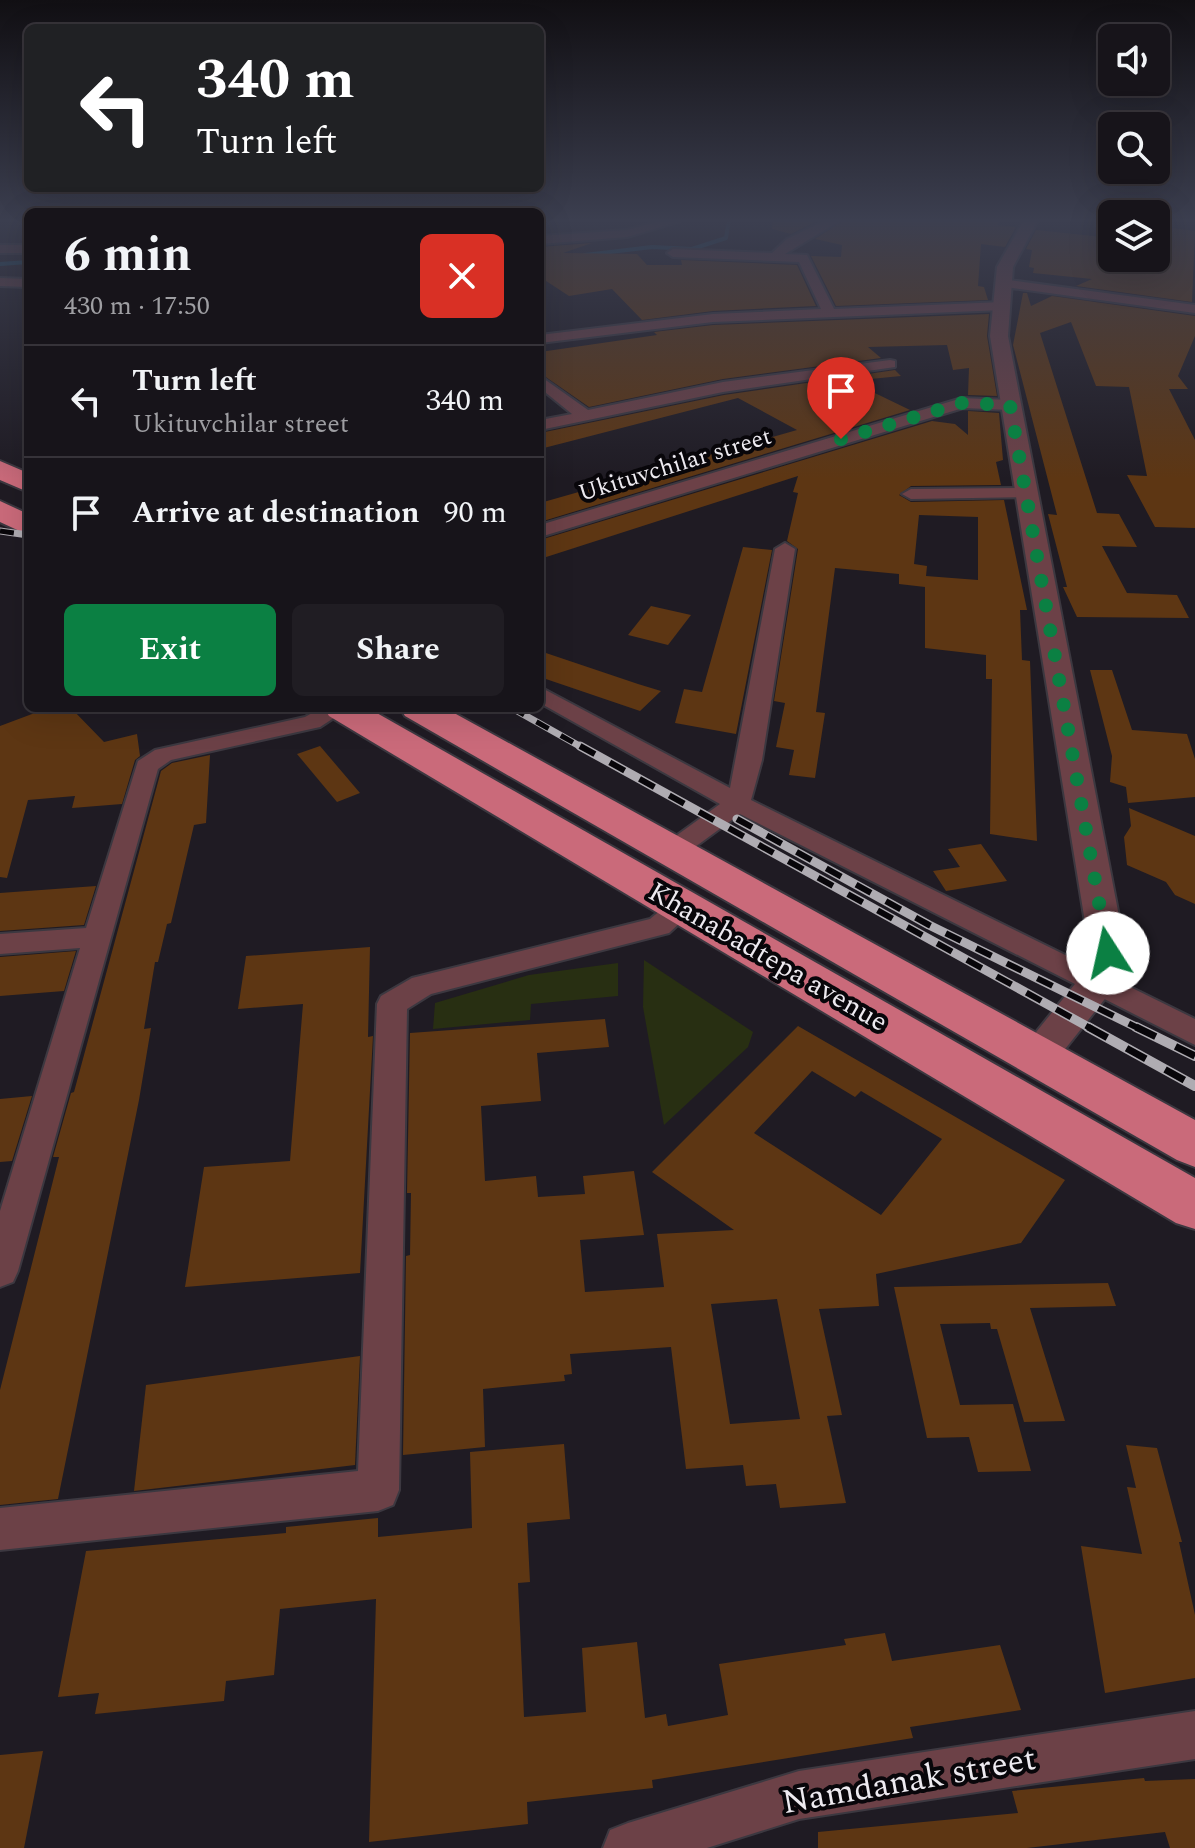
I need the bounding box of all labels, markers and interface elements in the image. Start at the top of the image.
map controls [1098,24,1170,272]
button: sound [1098,24,1170,96]
text: 340 m [196,38,355,123]
icon: left [64,56,168,160]
button: search [1098,112,1170,184]
text: Turn left [196,115,337,170]
button: layers [1098,200,1170,272]
text: 6 min [64,219,192,292]
button: close [420,234,504,318]
text: 430 m · 17:50 [64,286,210,326]
pin [807,357,875,439]
text: Turn left [132,358,257,404]
icon: arrive [819,369,863,413]
text: 340 m [426,378,504,424]
icon: left [64,379,108,423]
text: Ukituvchilar street [132,404,349,444]
street label: Ukituvchilar street [574,418,776,512]
text: Arrive at destination [132,490,419,536]
text: 90 m [443,490,507,536]
icon: arrive [64,491,108,535]
button: Exit [64,604,276,696]
button: Share [292,604,504,696]
street label: Khanabadtepa avenue [640,871,896,1043]
position arrow [1066,911,1150,995]
street label: Namdanak street [778,1733,1040,1829]

